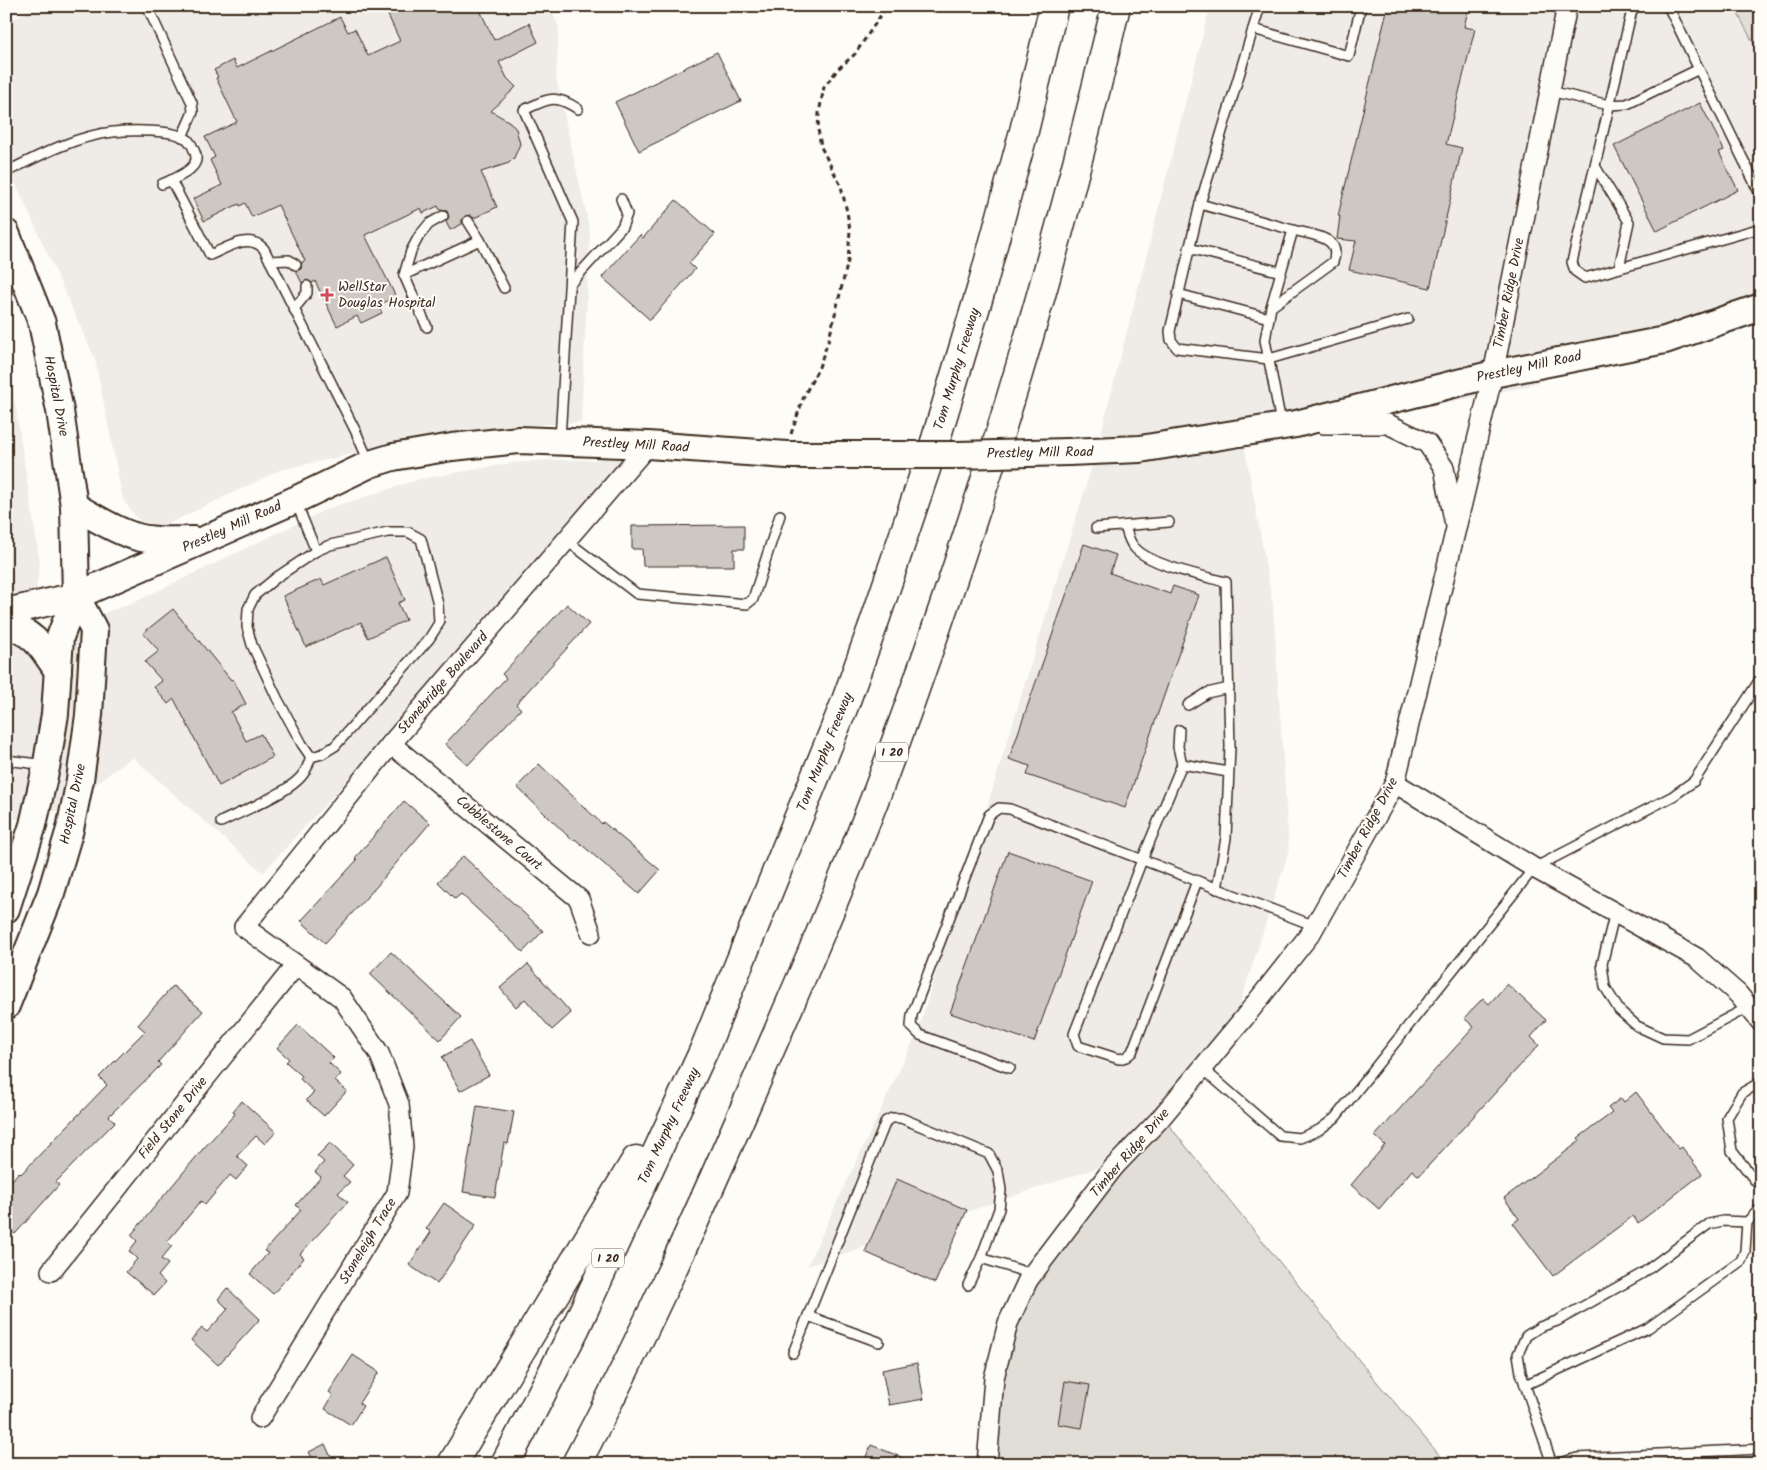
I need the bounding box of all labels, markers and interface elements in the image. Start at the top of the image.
street label: Timber Ridge Drive [1488,235,1531,350]
place label: WellStar Douglas Hospital [338,276,436,314]
marker: WellStar Douglas Hospital [320,288,334,302]
street label: Tom Murphy Freeway [928,305,986,433]
street label: Prestley Mill Road [1475,345,1584,389]
street label: Hospital Drive [37,354,75,439]
street label: Prestley Mill Road [582,431,691,459]
street label: Prestley Mill Road [986,441,1095,465]
street label: Prestley Mill Road [179,495,286,559]
street label: Stonebridge Boulevard [392,626,494,739]
street label: Tom Murphy Freeway [791,689,859,815]
road number: I 20 [876,742,908,762]
street label: Hospital Drive [54,761,92,846]
street label: Timber Ridge Drive [1332,773,1404,883]
street label: Cobblestone Court [451,790,548,876]
street label: Tom Murphy Freeway [632,1064,706,1188]
street label: Field Stone Drive [133,1071,214,1164]
street label: Timber Ridge Drive [1085,1103,1176,1203]
street label: Stoneleigh Trace [334,1193,403,1288]
road number: I 20 [592,1248,624,1268]

